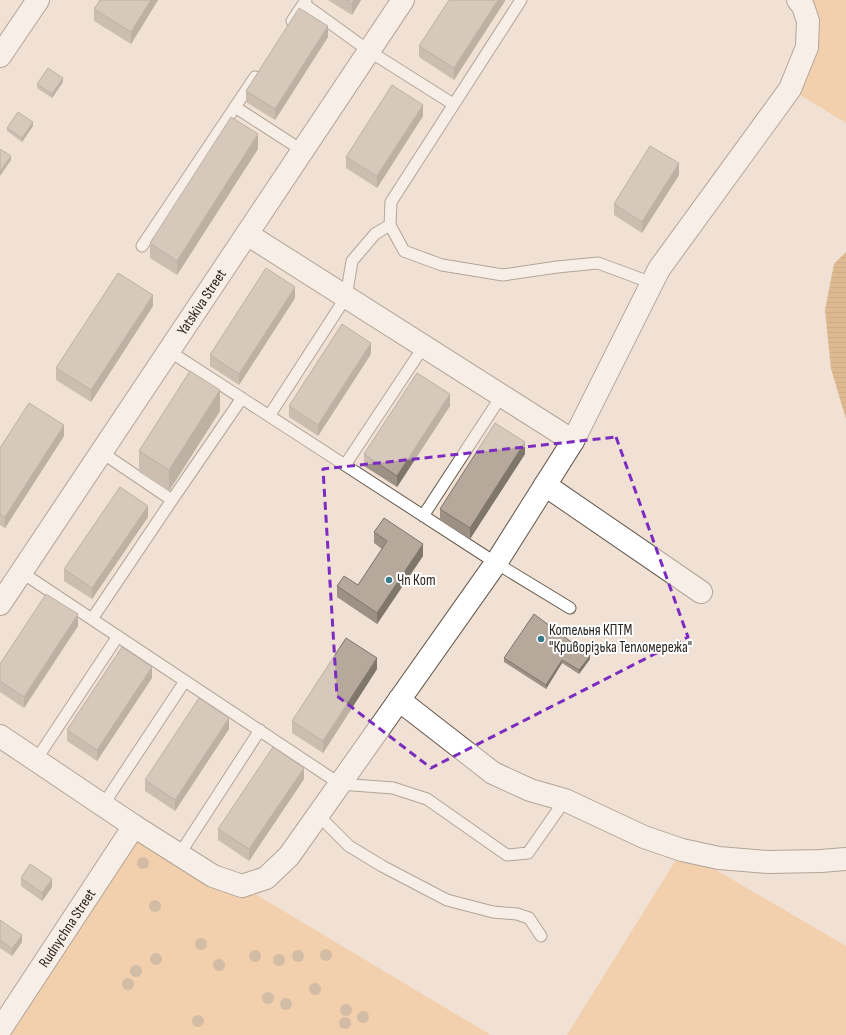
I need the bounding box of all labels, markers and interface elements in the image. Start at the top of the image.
street label: Yatskiva Street [173,265,231,339]
place label: Чп Кот [397,571,436,590]
marker: Чп Кот [384,575,394,585]
place label: Котельня КПТМ "Криворізька Тепломережа" [549,621,692,657]
marker: Котельня КПТМ "Криворізька Тепломережа" [536,634,546,644]
street label: Rudnychna Street [35,885,100,971]

